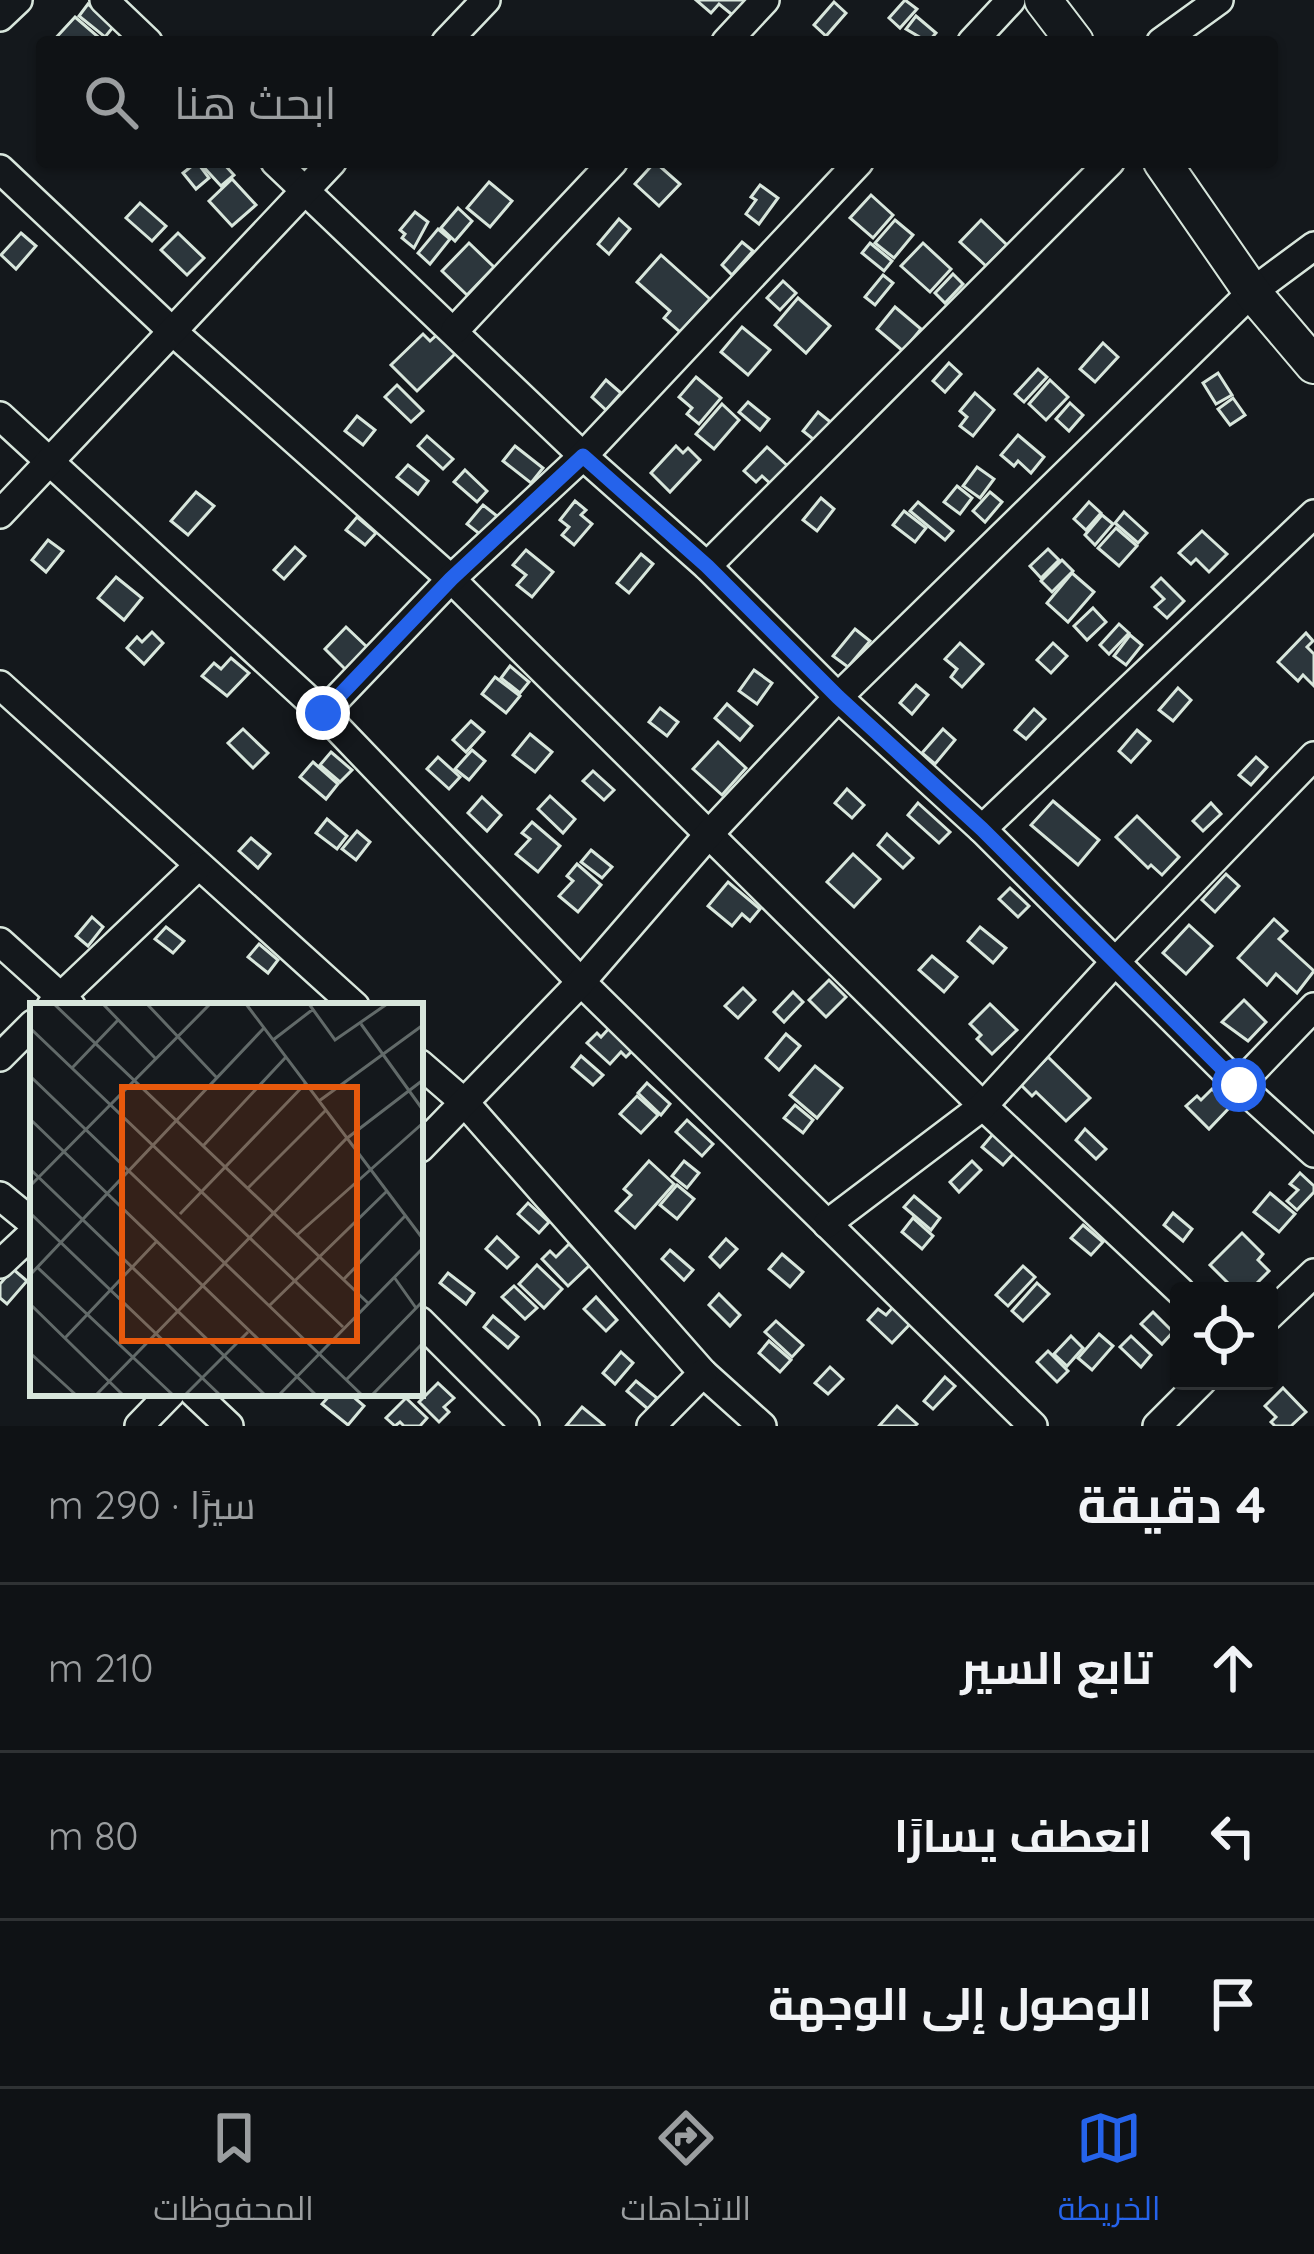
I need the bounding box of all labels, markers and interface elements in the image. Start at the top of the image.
search box [36,36,1278,168]
icon: search [78,69,144,135]
text: ابحث هنا [174,74,337,130]
route end [296,686,350,740]
inset map [30,1003,423,1396]
route start [1212,1058,1266,1112]
map controls [1170,1282,1278,1390]
button: locate [1170,1282,1278,1390]
text: 4 دقيقة [1078,1472,1266,1536]
text: سيرًا · 290 m [48,1480,256,1529]
icon: ahead [1200,1635,1266,1701]
text: تابع السير [960,1639,1152,1695]
text: 210 m [48,1643,153,1692]
icon: left [1200,1803,1266,1869]
text: انعطف يسارًا [894,1807,1152,1863]
text: 80 m [48,1811,139,1860]
icon: arrive [1200,1971,1266,2037]
text: الوصول إلى الوجهة [768,1975,1152,2031]
tab: المحفوظات [153,2105,314,2239]
tab: الاتجاهات [621,2105,751,2239]
tab: الخريطة [1058,2105,1161,2239]

